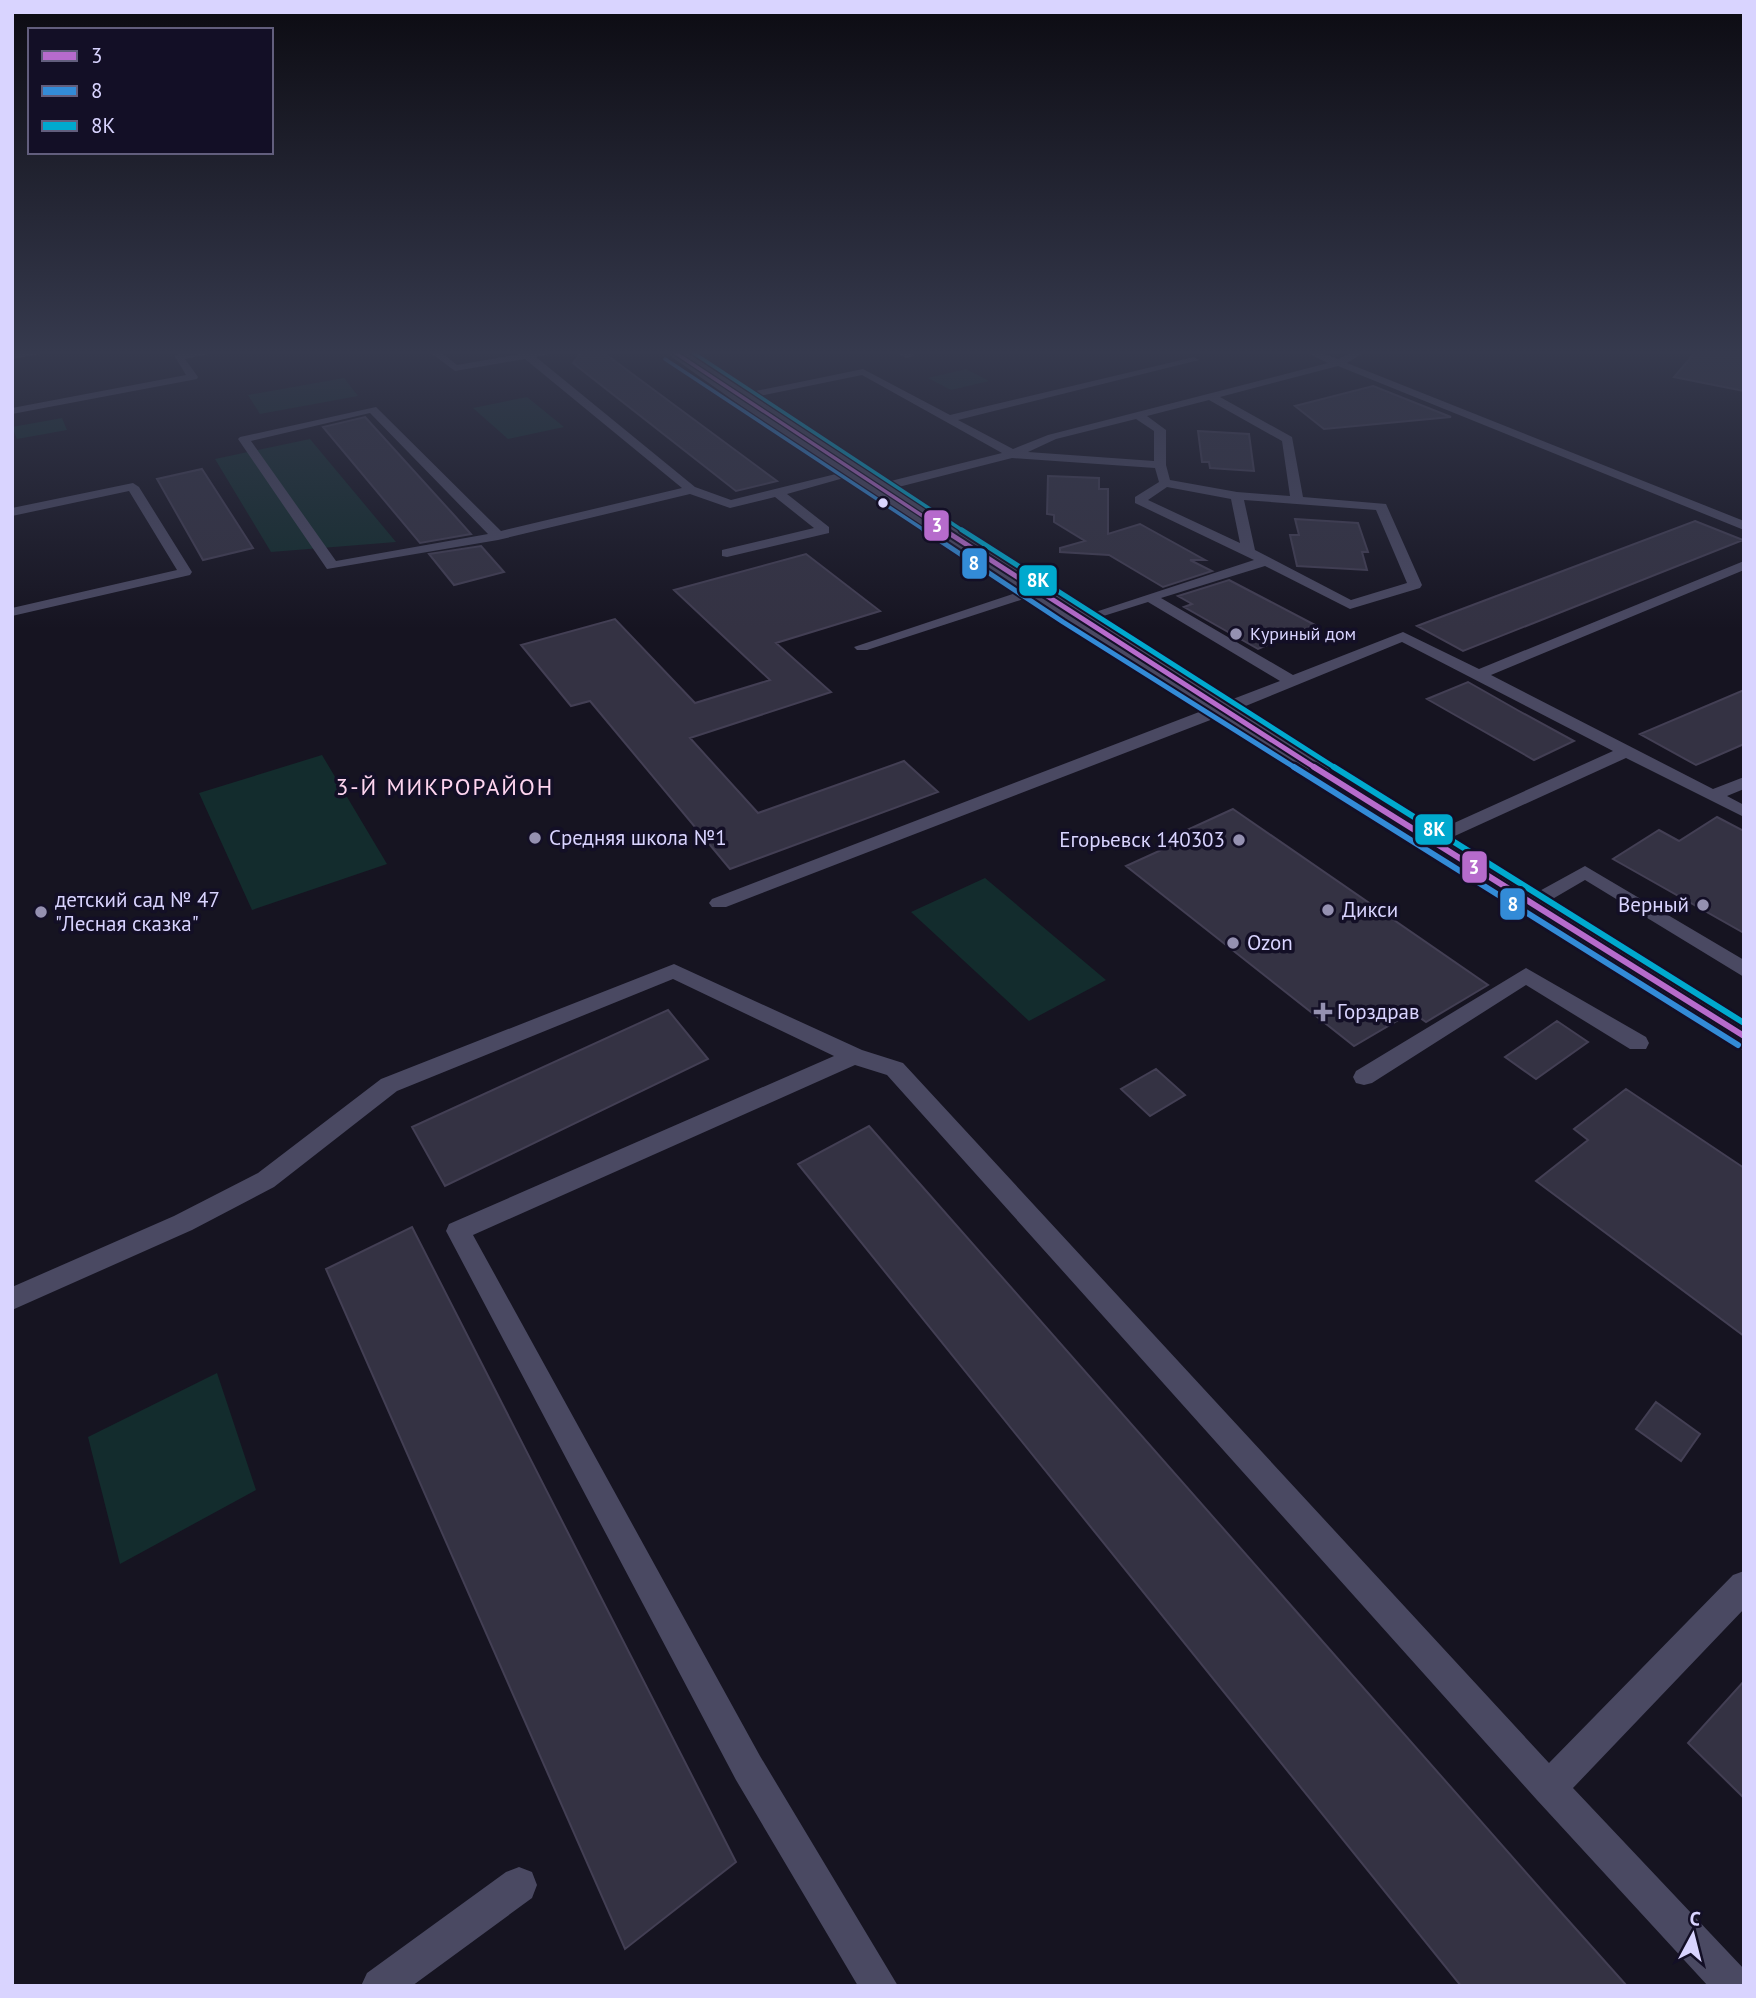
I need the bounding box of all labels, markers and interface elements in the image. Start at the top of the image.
legend [28,28,273,154]
text: 3 [91,42,102,69]
text: 8 [91,77,102,104]
text: 8К [91,112,115,139]
unlabelled marker [876,496,890,510]
line badge: 3 [923,509,950,542]
text: 3 [932,513,942,537]
line badge: 8 [961,547,988,580]
text: 8 [969,551,979,575]
line badge: 8К [1018,564,1058,597]
text: 8К [1027,568,1049,592]
place label: Куриный дом [1250,622,1356,645]
marker: Куриный дом [1228,626,1244,642]
district label: 3-Й МИКРОРАЙОН [336,772,554,801]
line badge: 8К [1414,813,1454,846]
text: 8К [1423,817,1445,841]
place label: Средняя школа №1 [549,824,727,851]
place label: Егорьевск 140303 [1059,826,1225,853]
marker: Средняя школа №1 [527,830,543,846]
marker: Егорьевск 140303 [1231,832,1247,848]
line badge: 3 [1461,850,1488,884]
text: 3 [1469,855,1479,879]
place label: детский сад № 47 "Лесная сказка" [55,886,220,937]
line badge: 8 [1499,887,1526,921]
place label: Верный [1618,891,1689,918]
text: 8 [1508,892,1518,916]
place label: Дикси [1342,896,1398,923]
marker: Верный [1695,897,1711,913]
marker: Дикси [1320,902,1336,918]
marker: детский сад № 47 "Лесная сказка" [33,904,49,920]
place label: Ozon [1247,929,1293,956]
marker: Ozon [1225,935,1241,951]
place label: Горздрав [1337,998,1419,1025]
marker: Горздрав [1315,1004,1331,1020]
north arrow [1658,1900,1728,1970]
text: С [1688,1906,1702,1931]

